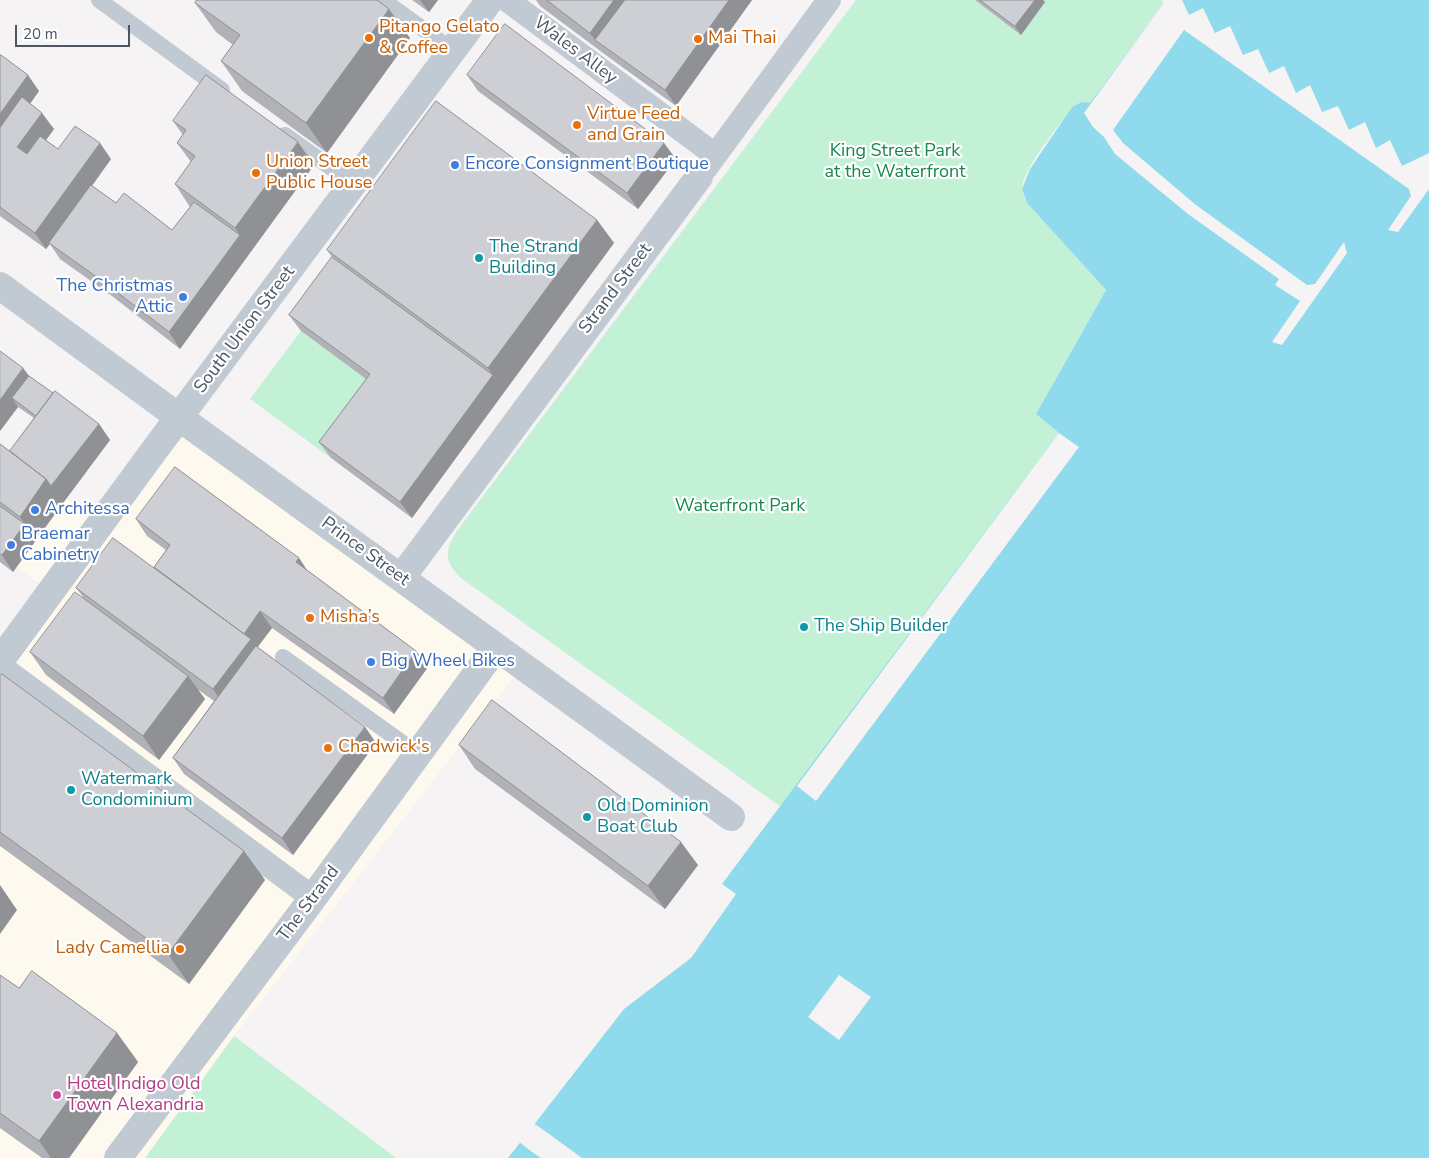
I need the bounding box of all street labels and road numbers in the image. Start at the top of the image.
street label: Wales Alley [529,13,621,89]
street label: Strand Street [575,239,657,339]
street label: South Union Street [190,262,300,398]
street label: Prince Street [317,513,413,591]
street label: The Strand [274,862,344,946]

